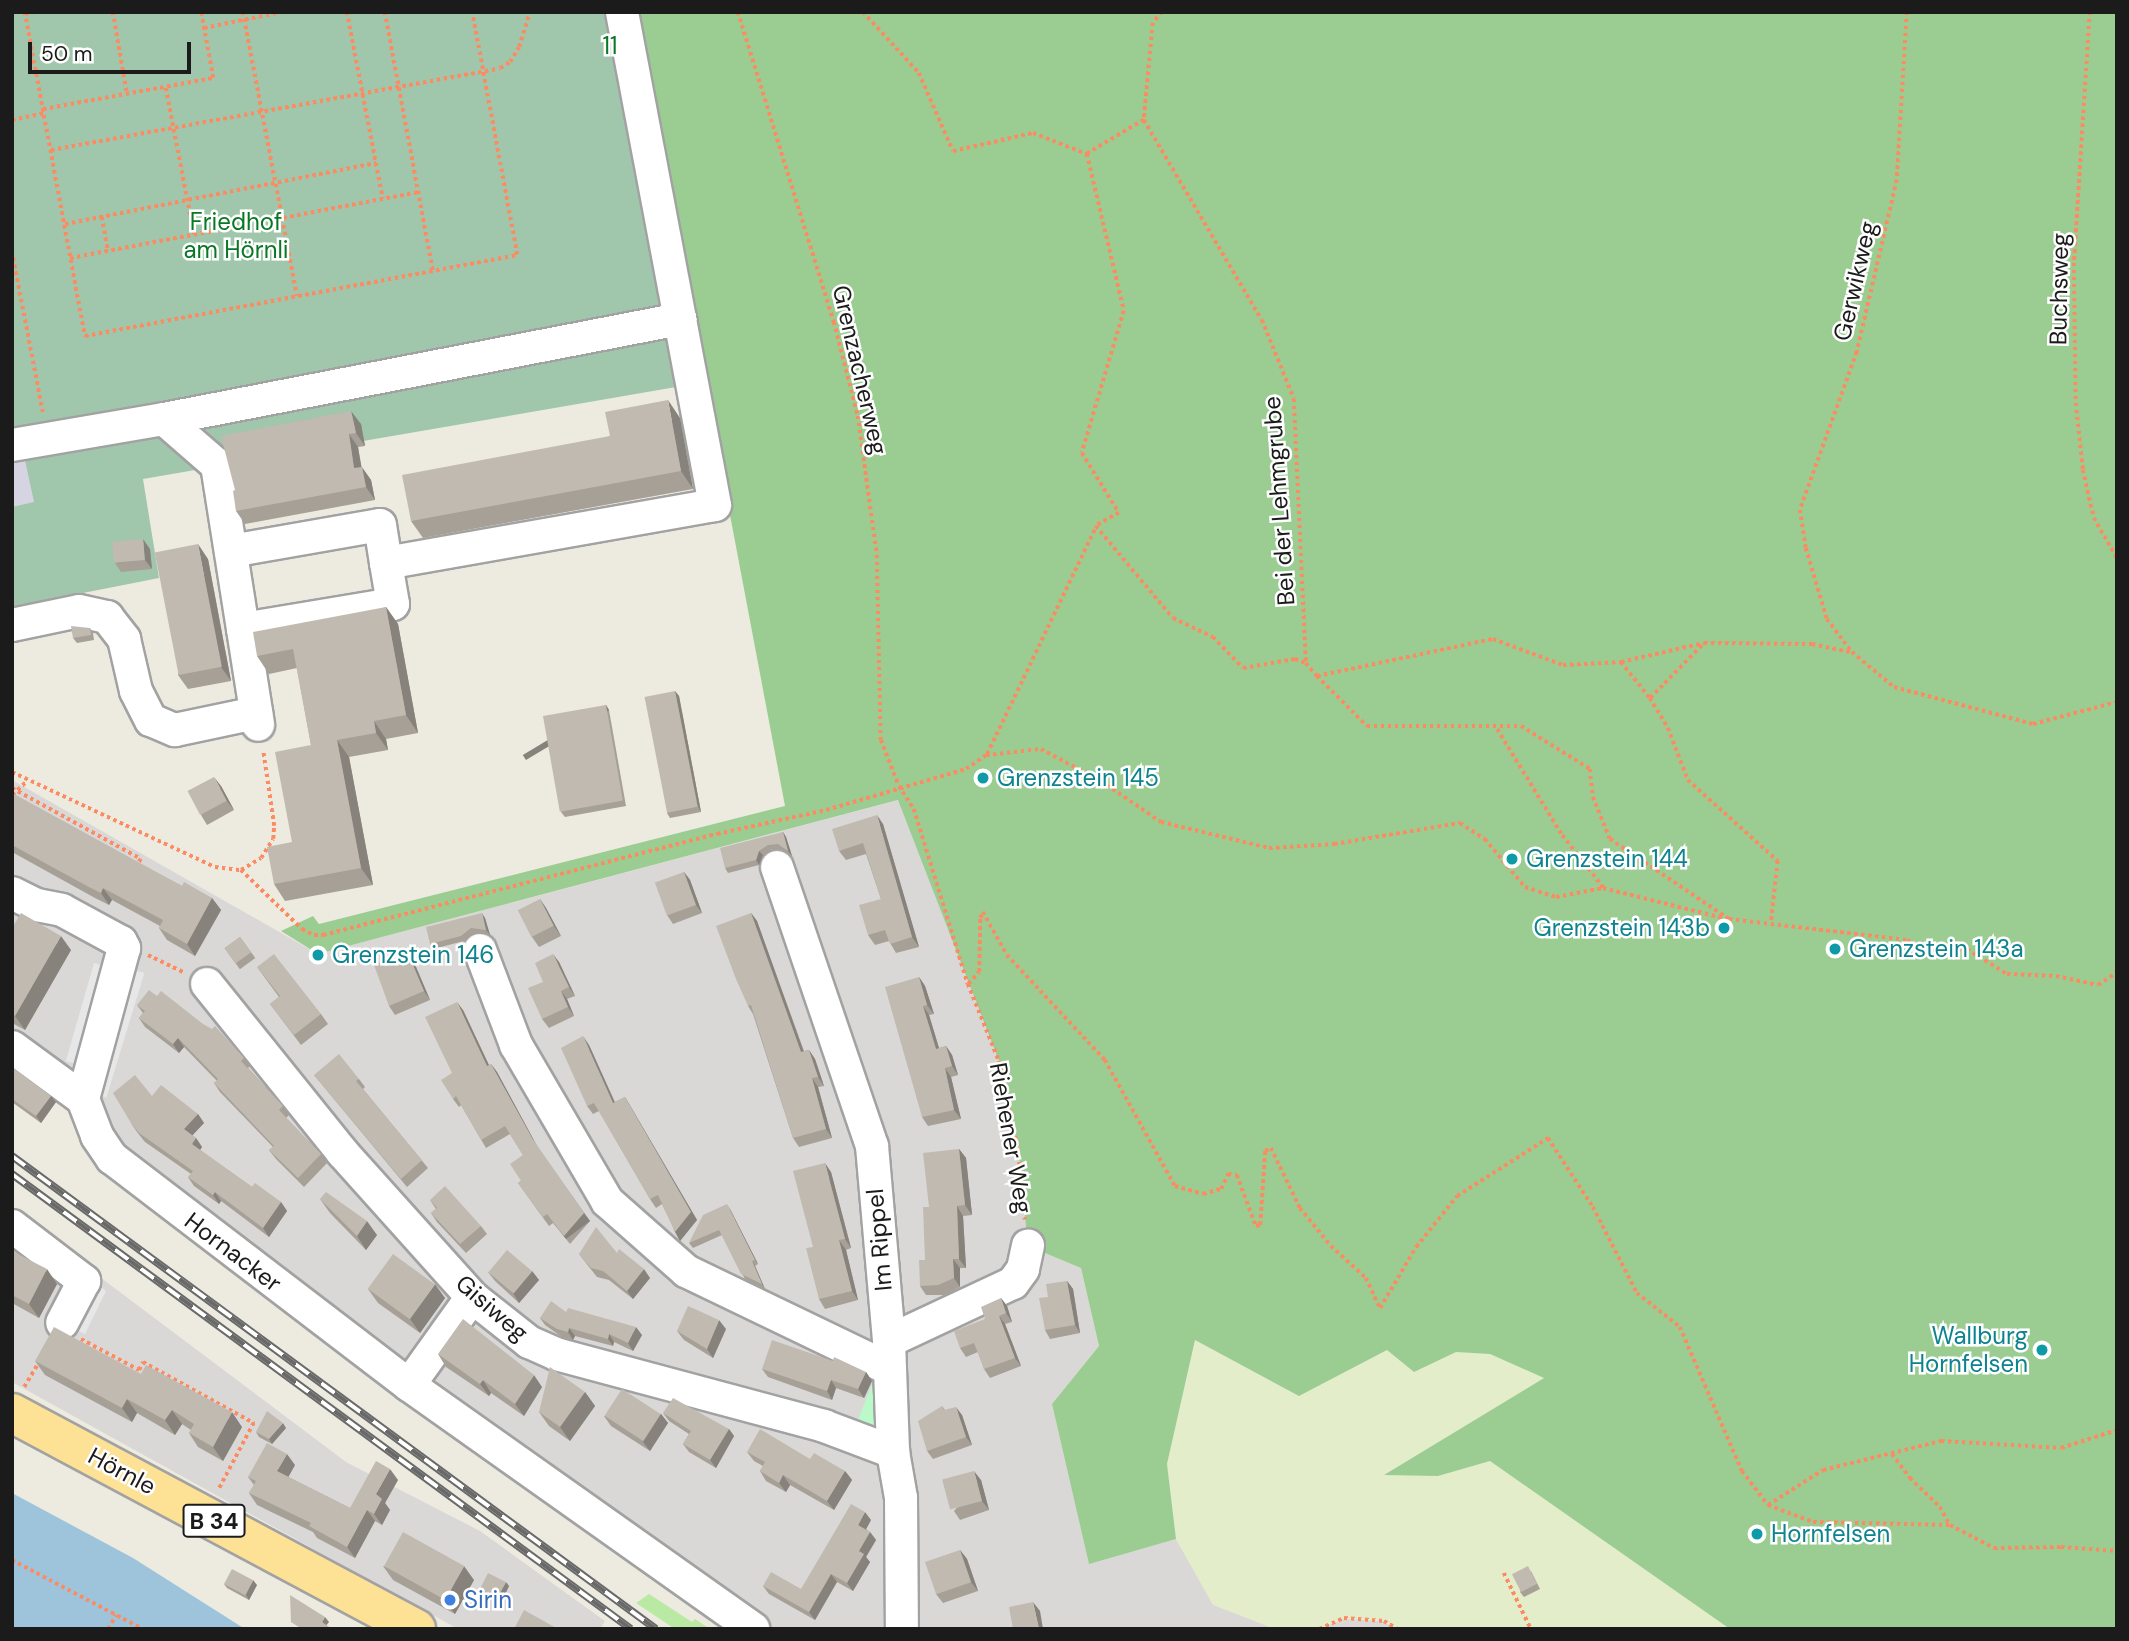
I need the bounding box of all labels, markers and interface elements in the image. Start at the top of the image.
scale bar [32,28,194,72]
park label: 11 [603,32,617,60]
text: 50 m [41,40,92,68]
park label: Friedhof am Hörnli [183,208,289,264]
street label: Gerwikweg [1827,218,1883,344]
street label: Buchsweg [2044,233,2074,345]
street label: Grenzacherweg [827,283,893,457]
street label: Bei der Lehmgrube [1257,395,1301,607]
place label: Grenzstein 145 [997,764,1159,792]
marker: Grenzstein 145 [975,770,991,786]
place label: Grenzstein 144 [1526,845,1688,873]
marker: Grenzstein 144 [1504,851,1520,867]
place label: Grenzstein 143b [1534,914,1710,942]
marker: Grenzstein 143b [1716,920,1732,936]
place label: Grenzstein 143a [1849,935,2023,963]
place label: Grenzstein 146 [332,941,494,969]
marker: Grenzstein 143a [1827,941,1843,957]
marker: Grenzstein 146 [310,947,326,963]
street label: Riehener Weg [984,1060,1038,1216]
street label: Im Rippel [860,1188,898,1292]
street label: Hornacker [179,1206,287,1298]
street label: Gisiweg [450,1269,534,1347]
place label: Wallburg Hornfelsen [1909,1322,2028,1378]
marker: Wallburg Hornfelsen [2034,1342,2050,1358]
street label: Hörnle [83,1441,161,1501]
road number: B 34 [182,1502,246,1540]
place label: Hornfelsen [1771,1520,1890,1548]
marker: Hornfelsen [1749,1526,1765,1542]
place label: Sirin [464,1586,512,1614]
marker: Sirin [442,1592,458,1608]

